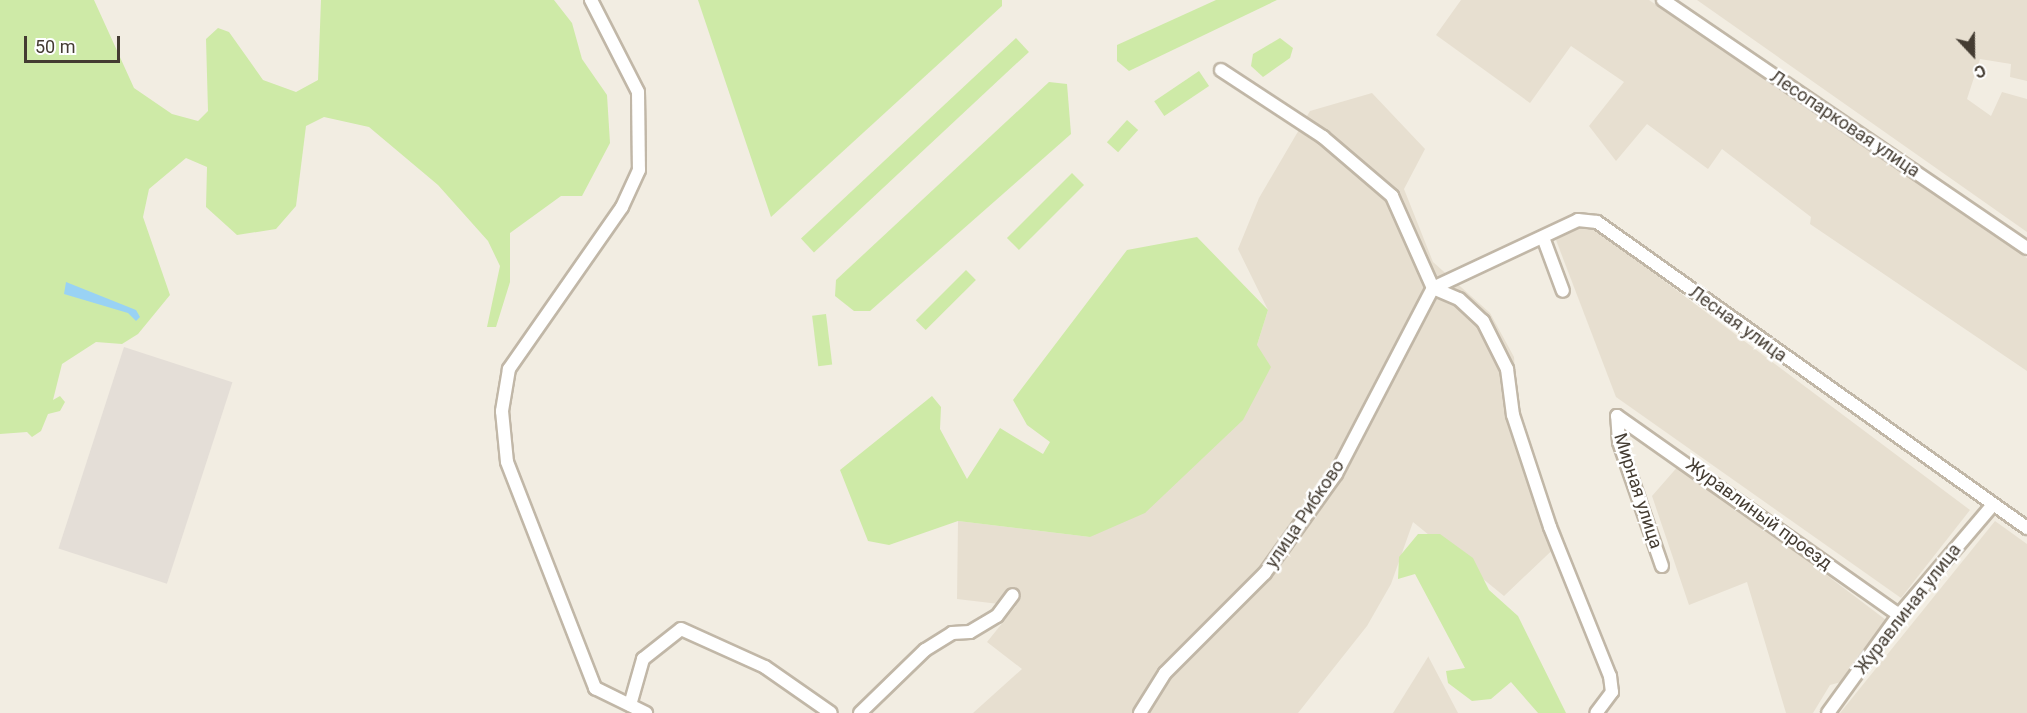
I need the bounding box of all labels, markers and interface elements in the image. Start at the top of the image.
scale bar [27,24,123,62]
north arrow [1943,24,2003,84]
text: 50 m [35,36,75,57]
text: С [1972,60,1988,82]
street label: Лесопарковая улица [1766,66,1924,182]
street label: Лесная улица [1685,281,1791,367]
street label: Мирная улица [1609,431,1667,551]
street label: Журавлиный проезд [1682,454,1836,574]
street label: улица Рибково [1261,456,1349,572]
street label: Журавлиная улица [1850,540,1966,678]

